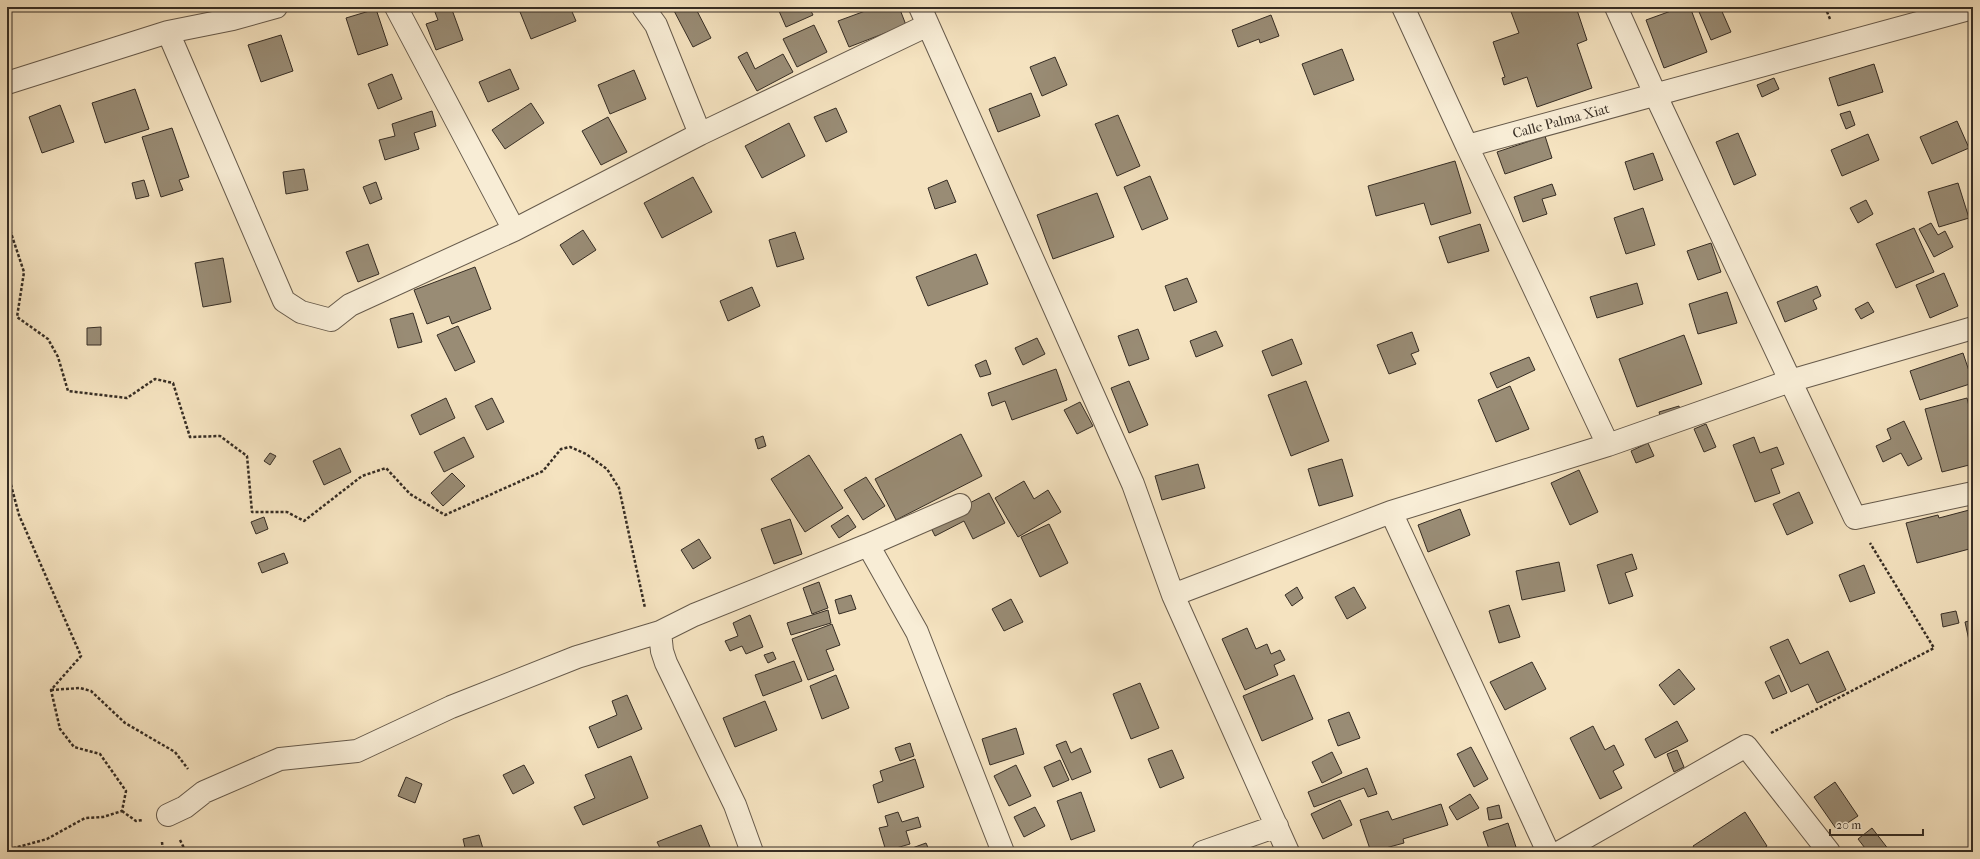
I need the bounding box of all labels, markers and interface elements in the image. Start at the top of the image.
street label: Calle Palma Xiat [1511,100,1611,142]
scale bar [1830,811,1923,837]
text: 20 m [1836,818,1861,832]

